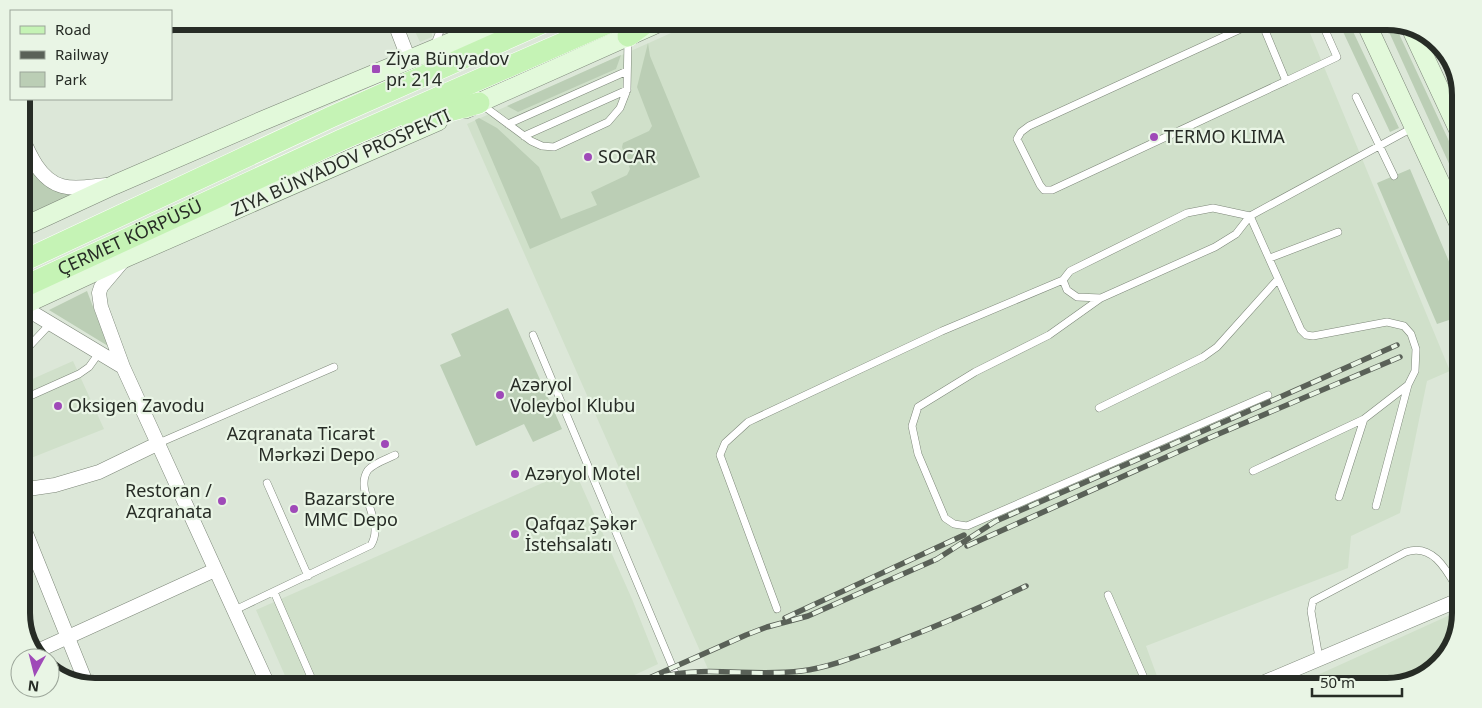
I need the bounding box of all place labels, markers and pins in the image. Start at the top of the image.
place label: Ziya Bünyadov pr. 214 [386,46,510,91]
marker: Ziya Bünyadov pr. 214 [370,63,382,75]
place label: TERMO KLIMA [1164,124,1285,148]
marker: TERMO KLIMA [1148,131,1160,143]
place label: SOCAR [598,144,656,168]
marker: SOCAR [582,151,594,163]
place label: Azəryol Voleybol Klubu [510,372,635,417]
marker: Azəryol Voleybol Klubu [494,389,506,401]
place label: Oksigen Zavodu [68,393,205,417]
marker: Oksigen Zavodu [52,400,64,412]
place label: Azqranata Ticarət Mərkəzi Depo [227,421,375,466]
marker: Azqranata Ticarət Mərkəzi Depo [379,438,391,450]
place label: Azəryol Motel [525,461,640,485]
marker: Azəryol Motel [509,468,521,480]
place label: Restoran / Azqranata [125,478,212,523]
place label: Bazarstore MMC Depo [304,486,398,531]
marker: Restoran / Azqranata [216,495,228,507]
marker: Bazarstore MMC Depo [288,503,300,515]
place label: Qafqaz Şəkər İstehsalatı [525,511,637,556]
marker: Qafqaz Şəkər İstehsalatı [509,528,521,540]

